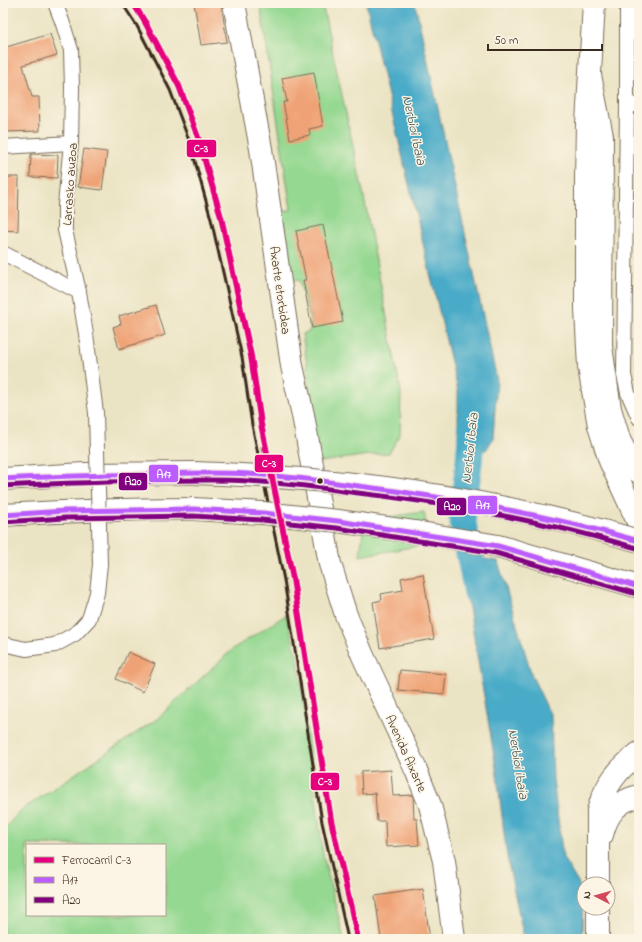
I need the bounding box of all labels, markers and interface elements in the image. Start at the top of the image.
scale bar [488,26,602,52]
text: 50 m [494,32,518,50]
water label: Nerbioi ibaia [396,93,431,168]
line badge: C-3 [186,139,217,158]
text: C-3 [194,141,209,157]
street label: Larrasko auzoa [58,142,83,226]
street label: Axarte etorbidea [264,245,295,335]
water label: Nerbioi ibaia [456,411,485,484]
line badge: C-3 [254,454,284,473]
text: C-3 [262,456,277,472]
line badge: A17 [148,464,179,483]
text: A17 [157,467,172,483]
line badge: A20 [118,472,148,491]
text: A20 [125,474,142,490]
unlabelled marker [315,476,325,486]
line badge: A17 [467,495,498,515]
line badge: A20 [436,497,467,516]
text: A17 [476,498,491,514]
text: A20 [444,499,461,515]
street label: Avenida Aixarte [380,712,431,796]
water label: Nerbioi ibaia [502,728,533,801]
line badge: C-3 [310,772,340,791]
text: C-3 [318,774,333,790]
legend [26,844,166,916]
text: Ferrocarril C-3 [61,852,131,870]
text: A17 [62,872,78,890]
north arrow [576,876,616,916]
text: N [579,891,595,900]
text: A20 [62,892,81,910]

